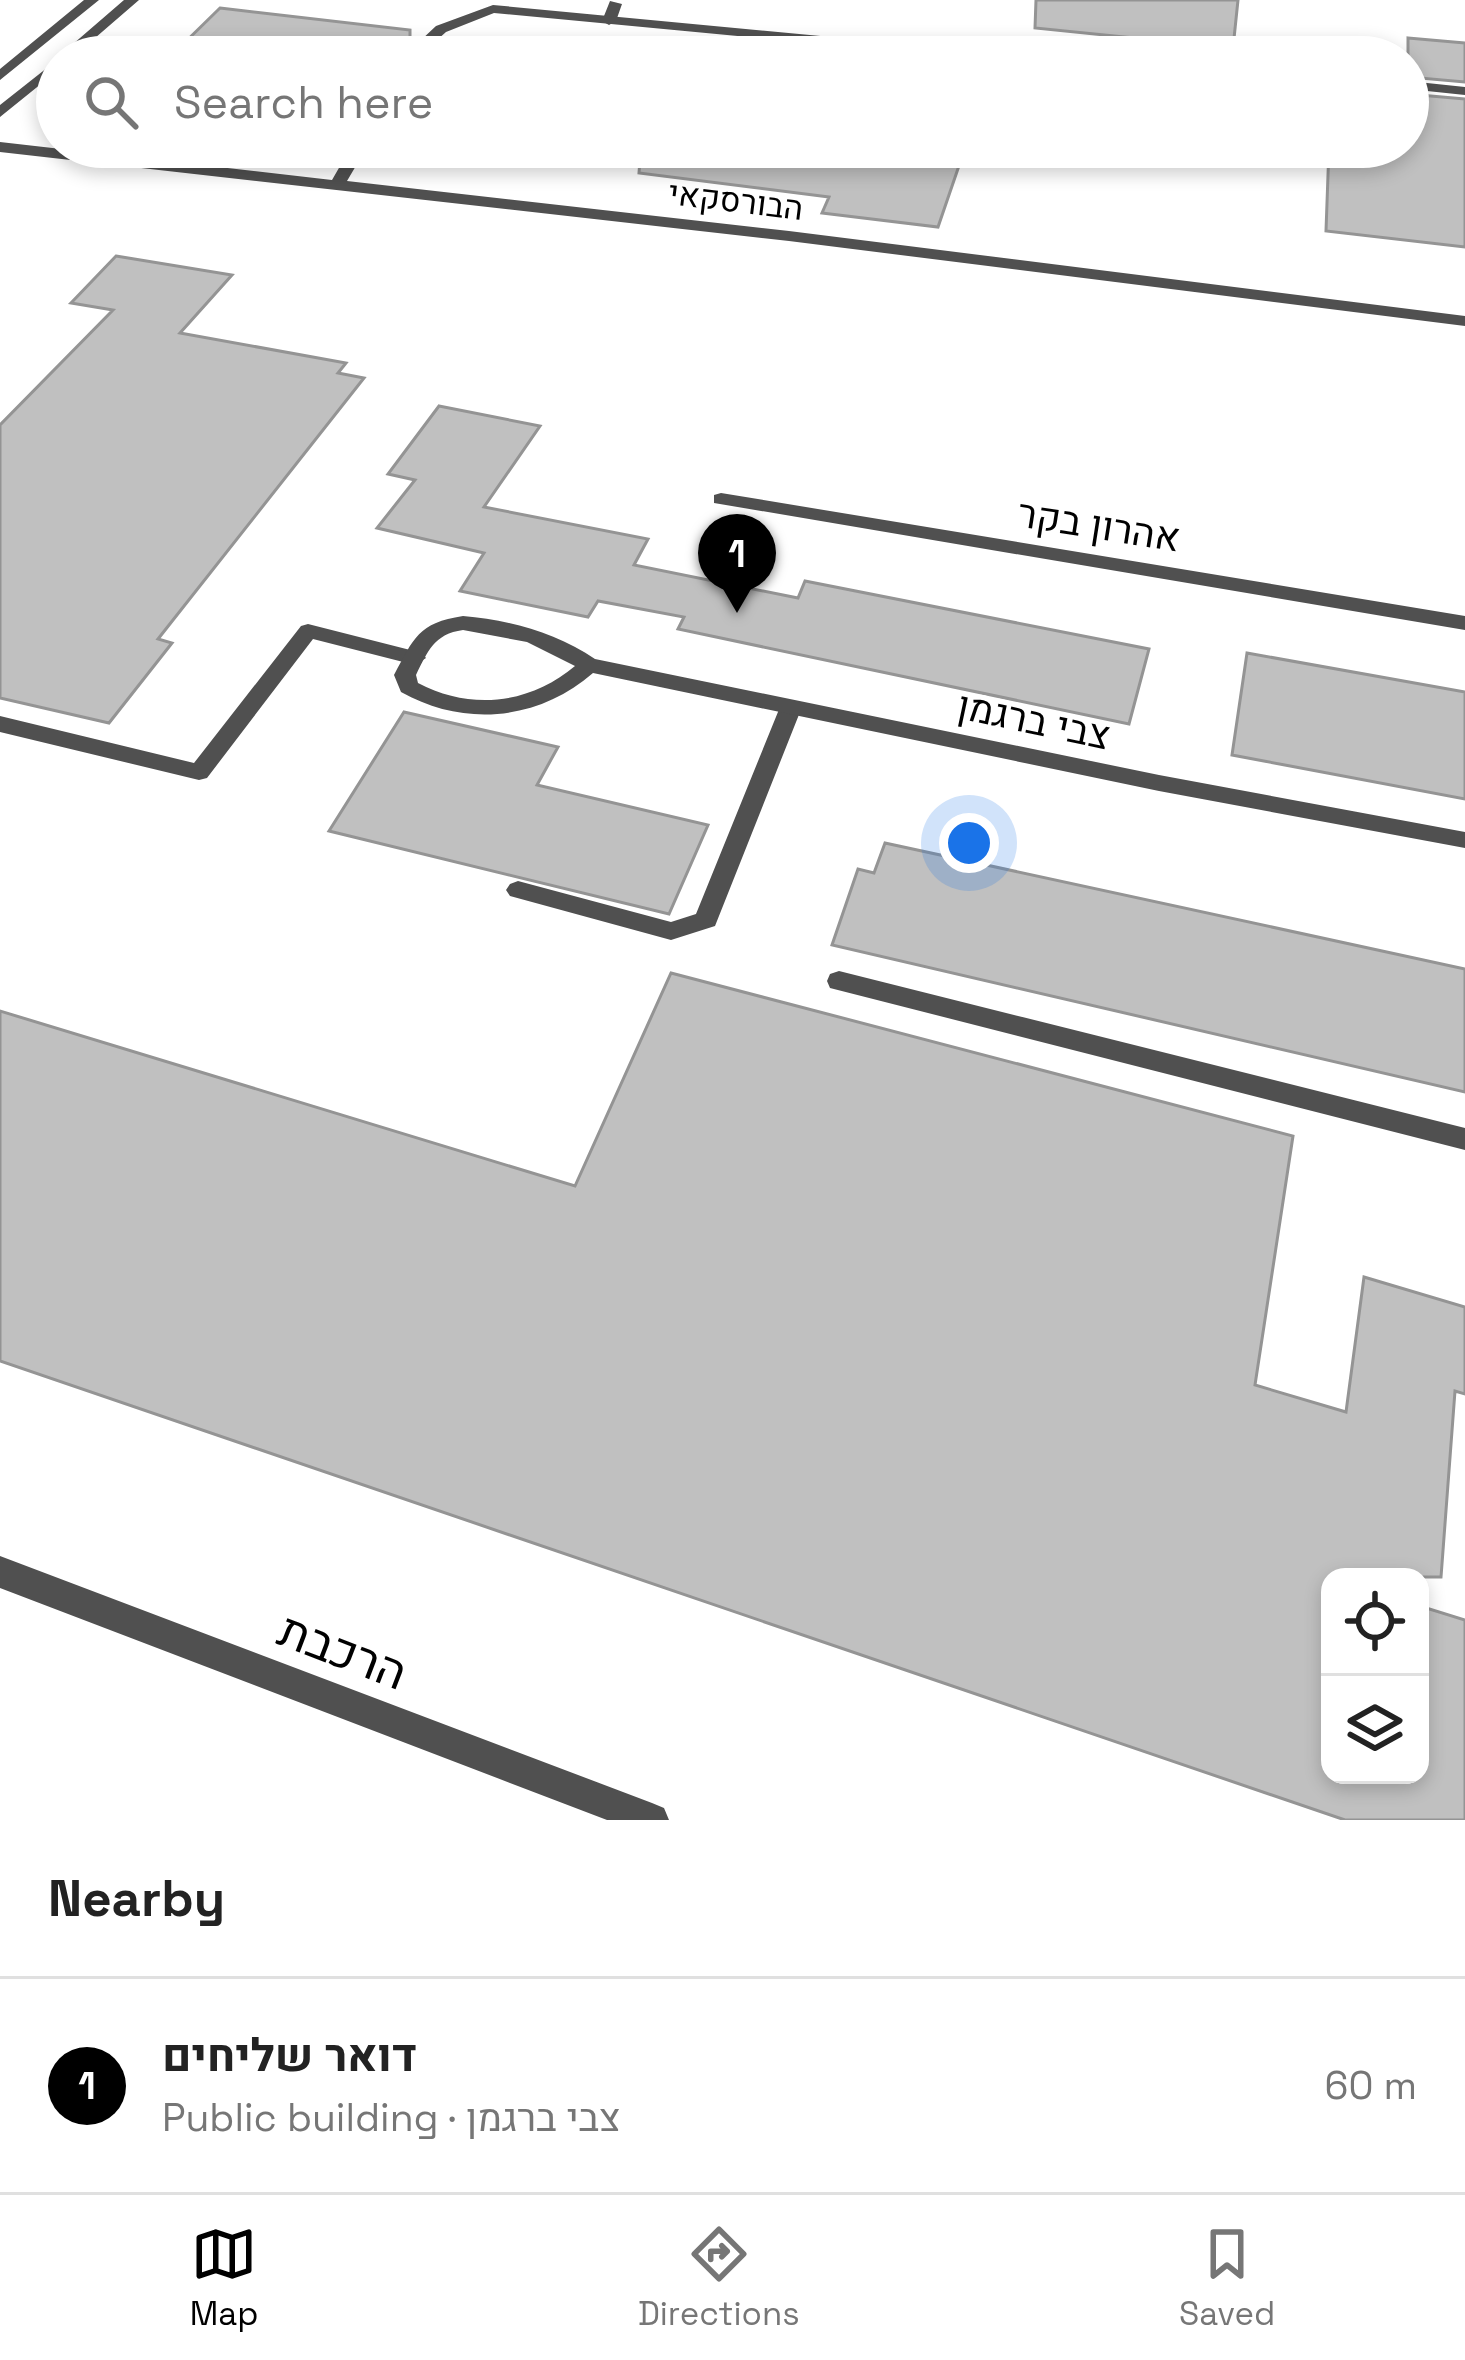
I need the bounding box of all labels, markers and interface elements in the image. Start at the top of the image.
search box [36,36,1429,168]
icon: search [78,69,144,135]
text: Search here [174,74,433,131]
street label: הבורסקאי [666,172,806,230]
street label: אהרון בקר [1014,488,1184,563]
pin: 1 [698,514,776,613]
street label: צבי ברגמן [953,680,1114,761]
your location [939,813,999,873]
map controls [1321,1568,1429,1784]
button: locate [1321,1568,1429,1676]
street label: הרכבת [270,1599,416,1704]
button: layers [1321,1676,1429,1784]
text: Nearby [48,1866,225,1931]
text: דואר שליחים [162,2027,417,2084]
text: 1 [78,2061,96,2110]
text: 60 m [1325,2061,1417,2110]
text: Public building · צבי ברגמן [162,2093,620,2142]
tab: Map [190,2221,258,2335]
tab: Directions [638,2221,800,2335]
tab: Saved [1179,2221,1275,2335]

